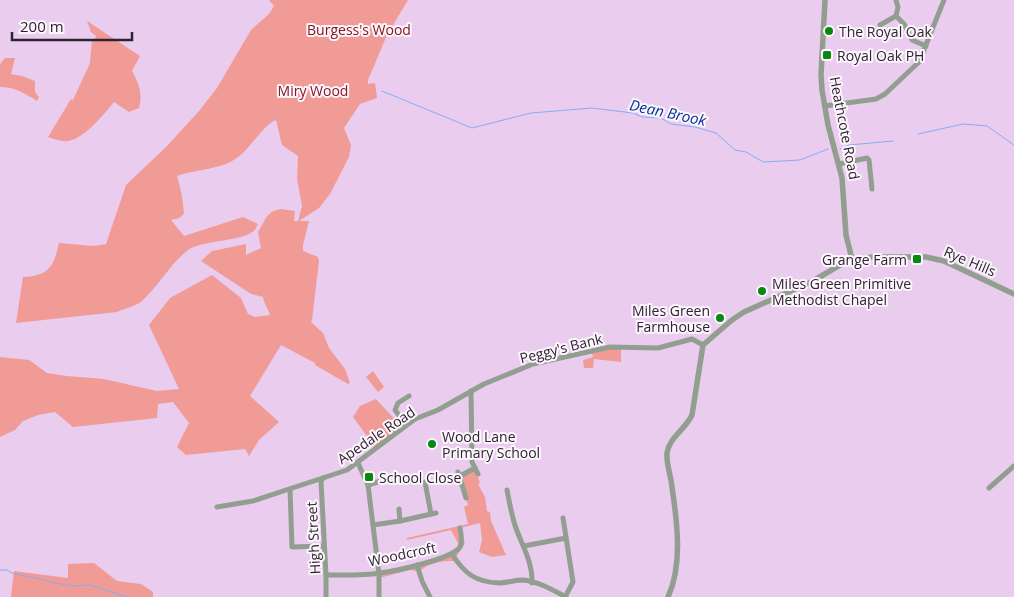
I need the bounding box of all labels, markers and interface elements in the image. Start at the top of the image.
scale bar [12,10,132,42]
text: 200 m [20,16,64,36]
park label: Burgess's Wood [307,20,411,39]
place label: The Royal Oak [839,22,932,41]
marker: The Royal Oak [823,25,835,37]
place label: Royal Oak PH [837,46,924,65]
marker: Royal Oak PH [821,49,833,61]
street label: Heathcote Road [826,75,864,181]
park label: Miry Wood [278,81,348,100]
water label: Dean Brook [628,94,709,130]
street label: Rye Hills [941,242,999,281]
place label: Grange Farm [822,250,907,269]
marker: Grange Farm [911,253,923,265]
place label: Miles Green Primitive Methodist Chapel [772,274,911,309]
marker: Miles Green Primitive Methodist Chapel [756,285,768,297]
place label: Miles Green Farmhouse [632,301,710,336]
marker: Miles Green Farmhouse [714,312,726,324]
street label: Peggy's Bank [518,328,605,367]
street label: Apedale Road [333,402,419,468]
place label: Wood Lane Primary School [442,427,540,462]
marker: Wood Lane Primary School [426,438,438,450]
place label: School Close [379,468,461,487]
marker: School Close [363,471,375,483]
street label: High Street [302,501,324,575]
street label: Woodcroft [366,538,438,570]

